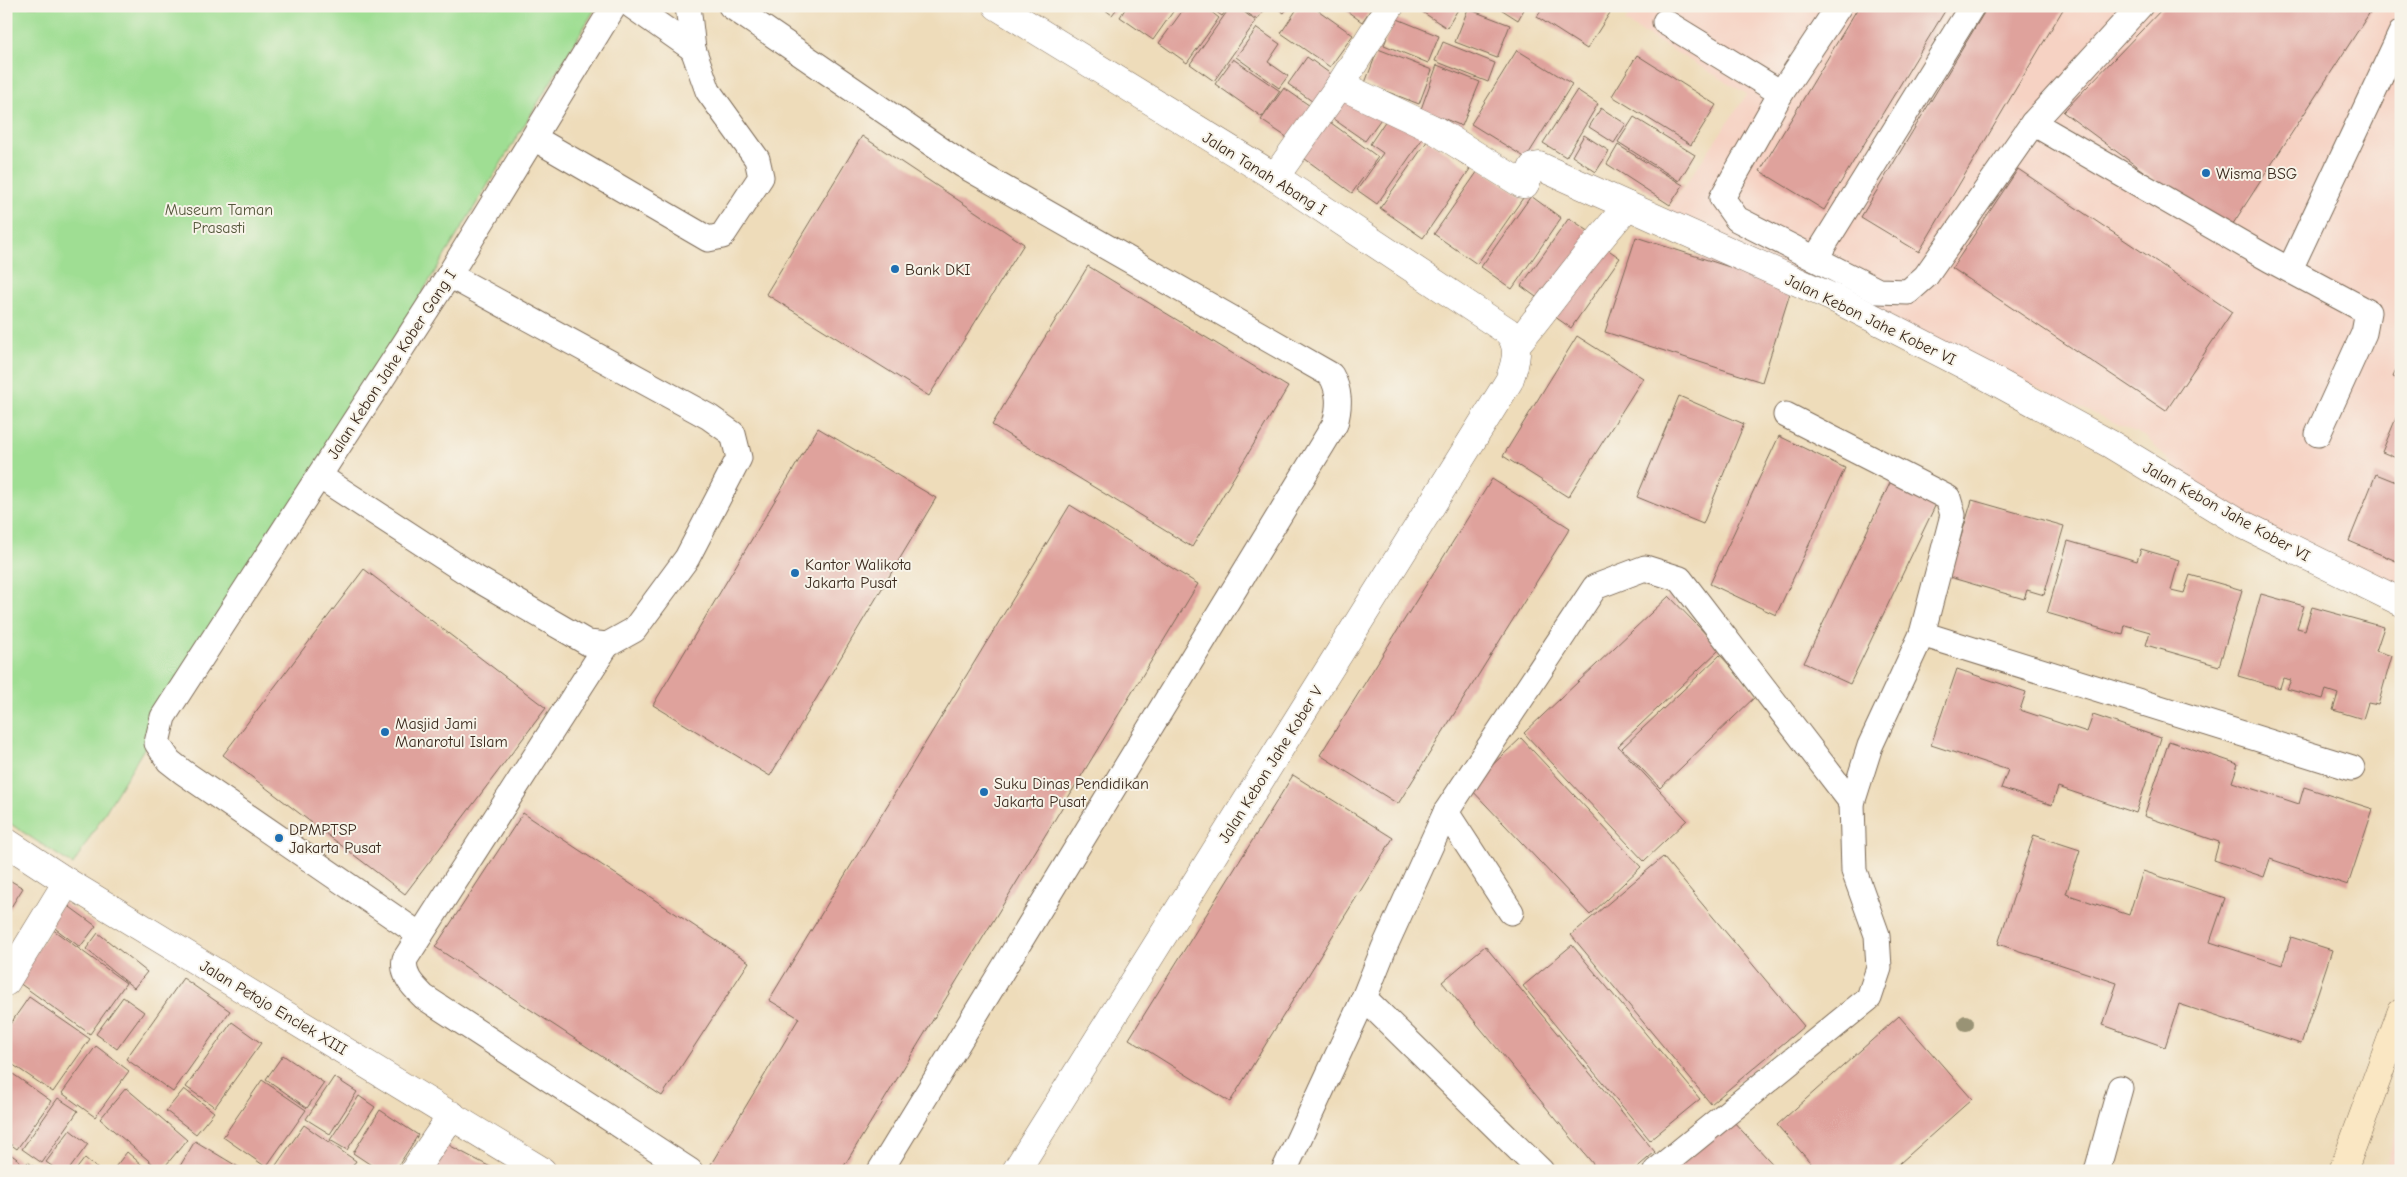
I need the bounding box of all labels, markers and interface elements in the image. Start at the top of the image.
street label: Jalan Tanah Abang I [1199,128,1330,219]
place label: Wisma BSG [2216,165,2297,183]
marker: Wisma BSG [2200,167,2212,179]
park label: Museum Taman Prasasti [165,201,273,237]
place label: Bank DKI [905,261,970,279]
marker: Bank DKI [889,263,901,275]
street label: Jalan Kebon Jahe Kober Gang I [324,267,460,462]
street label: Jalan Kebon Jahe Kober VI [1782,271,1959,369]
street label: Jalan Kebon Jahe Kober VI [2140,458,2313,565]
place label: Kantor Walikota Jakarta Pusat [805,556,912,592]
marker: Kantor Walikota Jakarta Pusat [789,567,801,579]
street label: Jalan Kebon Jahe Kober V [1215,682,1327,846]
place label: Masjid Jami Manarotul Islam [395,715,508,751]
marker: Masjid Jami Manarotul Islam [379,726,391,738]
place label: Suku Dinas Pendidikan Jakarta Pusat [994,775,1149,811]
marker: Suku Dinas Pendidikan Jakarta Pusat [978,786,990,798]
place label: DPMPTSP Jakarta Pusat [289,821,381,857]
marker: DPMPTSP Jakarta Pusat [273,832,285,844]
street label: Jalan Petojo Enclek XIII [197,957,350,1059]

